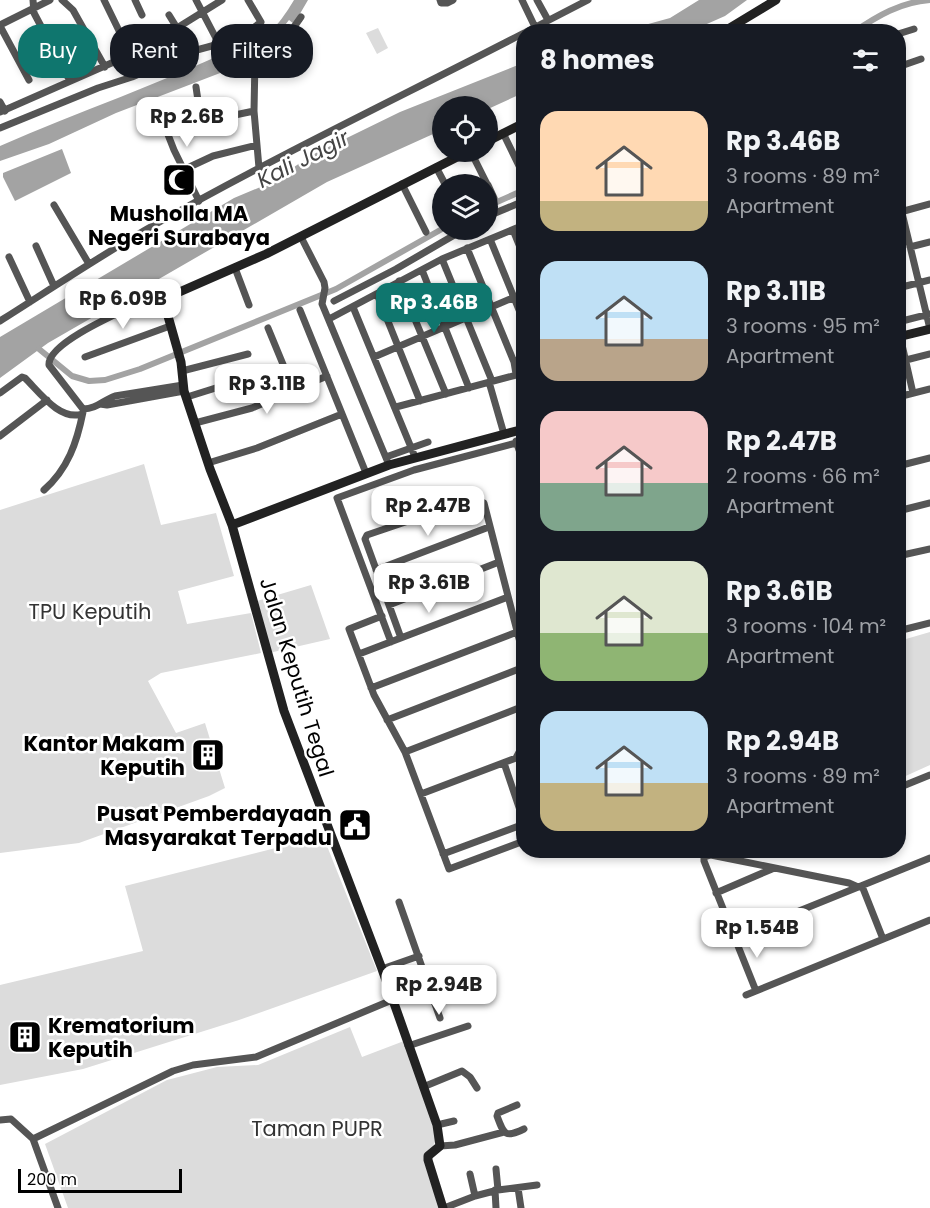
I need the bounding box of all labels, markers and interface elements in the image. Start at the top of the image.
chip: Buy [18,24,98,78]
chip: Rent [110,24,199,78]
chip: Filters [211,24,313,78]
text: 8 homes [540,42,655,78]
icon: filters [849,44,882,77]
map controls [432,96,498,240]
button: locate [432,96,498,162]
pin: Rp 2.6B [132,97,242,148]
text: Rp 2.6B [150,102,224,130]
water label: Kali Jagir [251,122,355,196]
text: Rp 3.46B [726,123,840,159]
icon: home [588,135,660,207]
mosque icon: Musholla MA Negeri Surabaya [161,162,197,198]
text: 3 rooms · 89 m² [726,162,880,190]
button: layers [432,174,498,240]
text: Apartment [726,192,834,220]
place label: Musholla MA Negeri Surabaya [88,199,270,252]
text: Rp 3.11B [726,273,826,309]
pin: Rp 6.09B [61,279,185,330]
pin: Rp 3.46B [372,283,496,334]
text: Rp 6.09B [79,284,167,312]
icon: home [588,285,660,357]
text: Rp 3.46B [390,288,478,316]
text: 3 rooms · 95 m² [726,312,880,340]
text: Apartment [726,342,834,370]
pin: Rp 3.11B [205,364,329,415]
text: Rp 3.11B [229,369,305,397]
text: Rp 2.47B [726,423,837,459]
icon: home [588,435,660,507]
text: 2 rooms · 66 m² [726,462,880,490]
pin: Rp 2.47B [366,486,490,537]
text: Rp 2.47B [385,491,471,519]
text: Apartment [726,492,834,520]
pin: Rp 3.61B [367,563,491,614]
text: Rp 3.61B [388,568,470,596]
text: Rp 3.61B [726,573,833,609]
street label: Jalan Keputih Tegal [253,574,341,780]
icon: home [588,585,660,657]
park label: TPU Keputih [29,597,151,626]
text: 3 rooms · 104 m² [726,612,886,640]
text: Apartment [726,642,834,670]
text: Rp 2.94B [726,723,839,759]
place label: Kantor Makam Keputih [24,729,185,782]
icon: home [588,735,660,807]
building icon: Kantor Makam Keputih [190,737,226,773]
text: 3 rooms · 89 m² [726,762,880,790]
text: Apartment [726,792,834,820]
place label: Pusat Pemberdayaan Masyarakat Terpadu [97,799,332,852]
public building icon: Pusat Pemberdayaan Masyarakat Terpadu [337,807,373,843]
pin: Rp 1.54B [695,908,819,959]
text: Rp 1.54B [715,913,799,941]
pin: Rp 2.94B [377,965,501,1016]
text: Rp 2.94B [396,970,482,998]
place label: Krematorium Keputih [48,1011,195,1064]
building icon: Krematorium Keputih [7,1019,43,1055]
park label: Taman PUPR [251,1114,383,1143]
scale bar [18,1166,182,1194]
text: 200 m [27,1168,77,1191]

